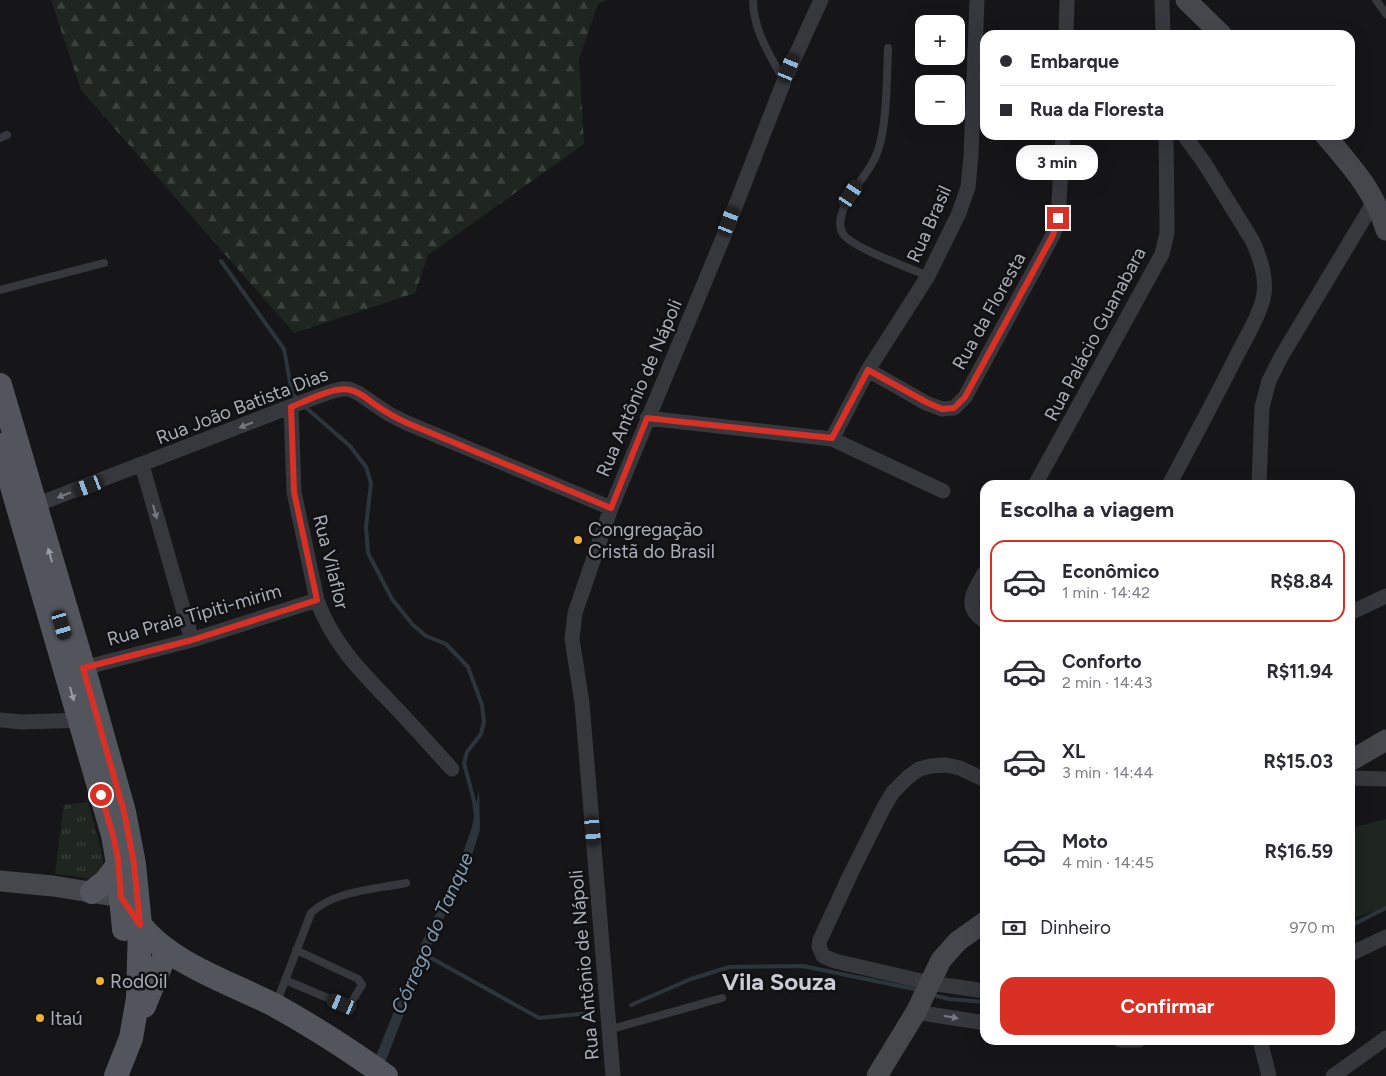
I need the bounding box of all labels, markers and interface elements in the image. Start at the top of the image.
map controls [915,15,965,125]
button: + [915,15,965,65]
text: Embarque [1030,50,1119,73]
car [776,51,801,85]
button: − [915,75,965,125]
text: Rua da Floresta [1030,98,1164,121]
callout: 3 min [1017,146,1099,180]
text: 3 min [1037,153,1077,172]
car [836,177,865,211]
street label: Rua Brasil [902,182,956,266]
car [716,204,741,238]
route end [1047,207,1069,229]
street label: Rua Palácio Guanabara [1039,243,1151,425]
street label: Rua da Floresta [947,248,1031,374]
street label: Rua Antônio de Nápoli [591,296,687,480]
street label: Rua João Batista Dias [153,363,331,449]
one-way arrow [238,421,253,429]
car [72,474,105,498]
one-way arrow [56,492,71,499]
text: Escolha a viagem [1000,496,1174,523]
one-way arrow [152,505,160,520]
street label: Rua Vilaflor [308,512,354,612]
place label: Congregação Cristã do Brasil [588,518,715,563]
marker: Congregação Cristã do Brasil [572,534,584,546]
one-way arrow [46,548,54,563]
icon: car [1002,559,1047,604]
text: Econômico [1062,560,1159,583]
text: R$8.84 [1270,570,1333,593]
street label: Rua Praia Tipiti-mirim [104,579,284,651]
text: 1 min · 14:42 [1062,583,1150,602]
car [50,608,73,642]
icon: car [1002,649,1047,694]
text: Conforto [1062,650,1142,673]
text: R$11.94 [1266,660,1333,683]
text: 2 min · 14:43 [1062,673,1152,692]
one-way arrow [68,686,76,701]
icon: car [1002,739,1047,784]
text: XL [1062,740,1085,763]
text: R$15.03 [1264,750,1333,773]
text: 3 min · 14:44 [1062,763,1153,782]
route start [90,784,112,806]
car [584,815,601,847]
icon: car [1002,829,1047,874]
text: Moto [1062,830,1108,853]
text: R$16.59 [1264,840,1333,863]
water label: Córrego do Tanque [386,849,478,1017]
text: 4 min · 14:45 [1062,853,1154,872]
street label: Rua Antônio de Nápoli [564,869,604,1061]
icon: cash [1000,914,1028,942]
text: Dinheiro [1040,916,1111,939]
text: 970 m [1290,918,1335,937]
district label: Vila Souza [722,967,836,996]
place label: RodOil [110,970,167,993]
marker: RodOil [94,975,106,987]
button: Confirmar [1000,977,1335,1035]
car [325,991,358,1017]
place label: Itaú [50,1007,83,1030]
marker: Itaú [34,1012,46,1024]
one-way arrow [943,1014,959,1022]

